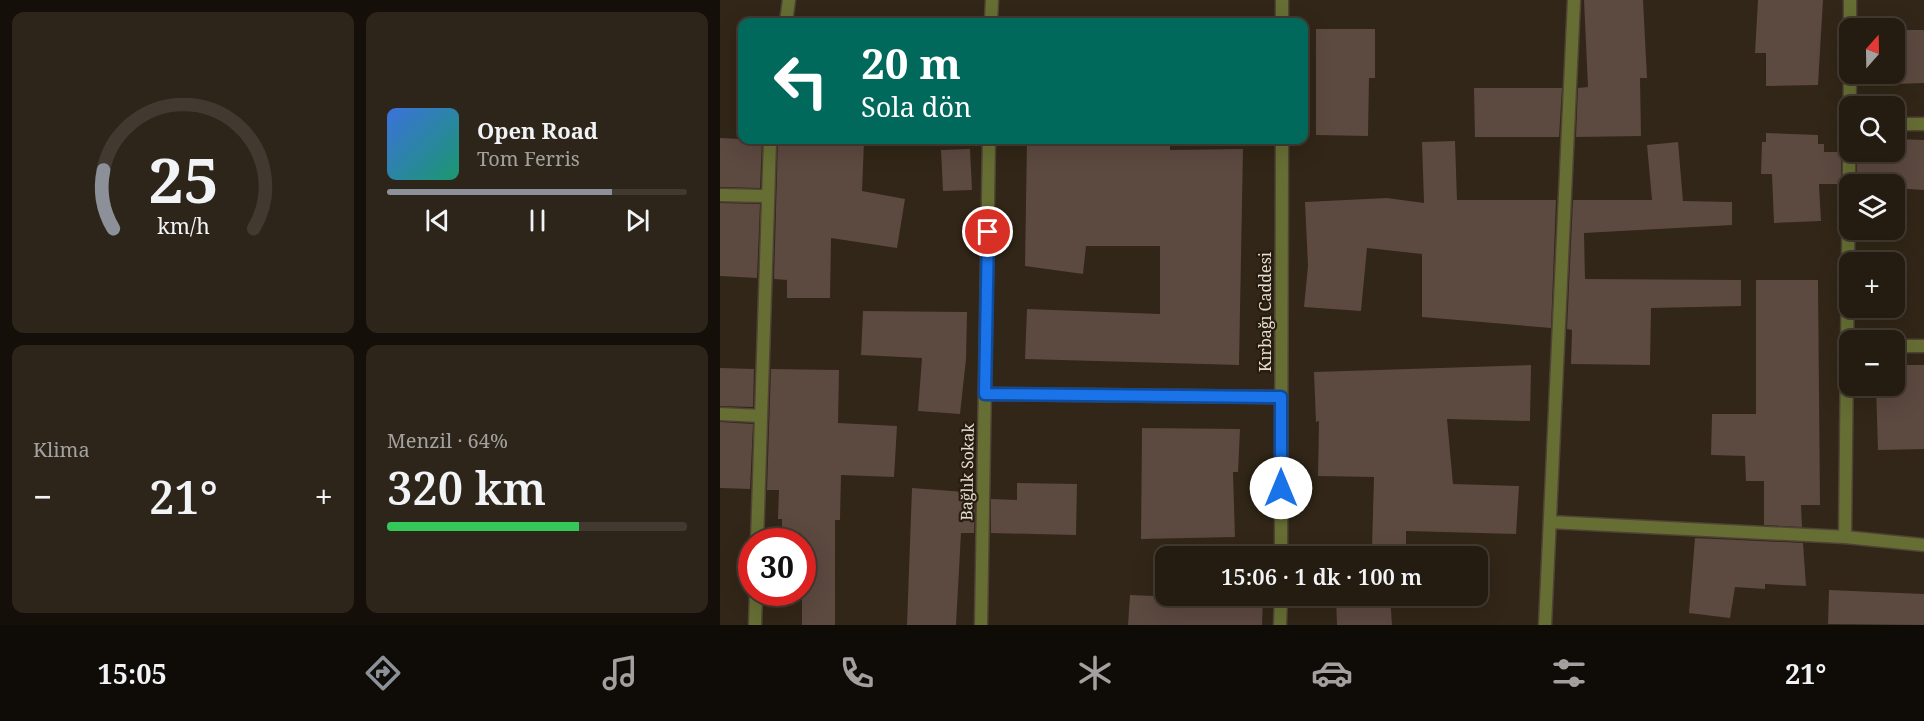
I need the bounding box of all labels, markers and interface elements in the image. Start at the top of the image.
north arrow [1839,18,1905,84]
map controls [1839,18,1905,396]
text: 20 m [861,34,961,91]
icon: left [762,42,840,120]
text: Sola dön [861,88,971,125]
button: search [1839,96,1905,162]
text: Open Road [477,115,598,145]
text: 25 [148,137,218,222]
text: Tom Ferris [477,145,580,172]
button: layers [1839,174,1905,240]
icon: previous [421,204,454,237]
icon: pause [521,204,554,237]
icon: next [621,204,654,237]
pin [962,206,1013,257]
text: km/h [157,212,210,241]
icon: arrive [971,215,1004,248]
street label: Kırbağı Caddesi [1254,252,1276,372]
button: + [1839,252,1905,318]
button: − [1839,330,1905,396]
street label: Bağlık Sokak [955,423,979,521]
text: Menzil · 64% [387,427,508,454]
text: Klima [33,436,90,463]
position arrow [1249,456,1313,520]
text: 320 km [387,457,546,518]
text: 21° [149,466,218,527]
text: − [33,474,52,519]
text: + [315,474,333,519]
speed limit sign: 30 [738,528,816,606]
text: 15:06 · 1 dk · 100 m [1221,561,1422,591]
icon: directions [362,652,404,694]
icon: music [599,652,641,694]
icon: phone [836,652,878,694]
icon: climate [1074,652,1116,694]
icon: car [1311,652,1353,694]
icon: filters [1548,652,1590,694]
text: 15:05 [98,655,167,692]
text: 21° [1785,655,1826,692]

